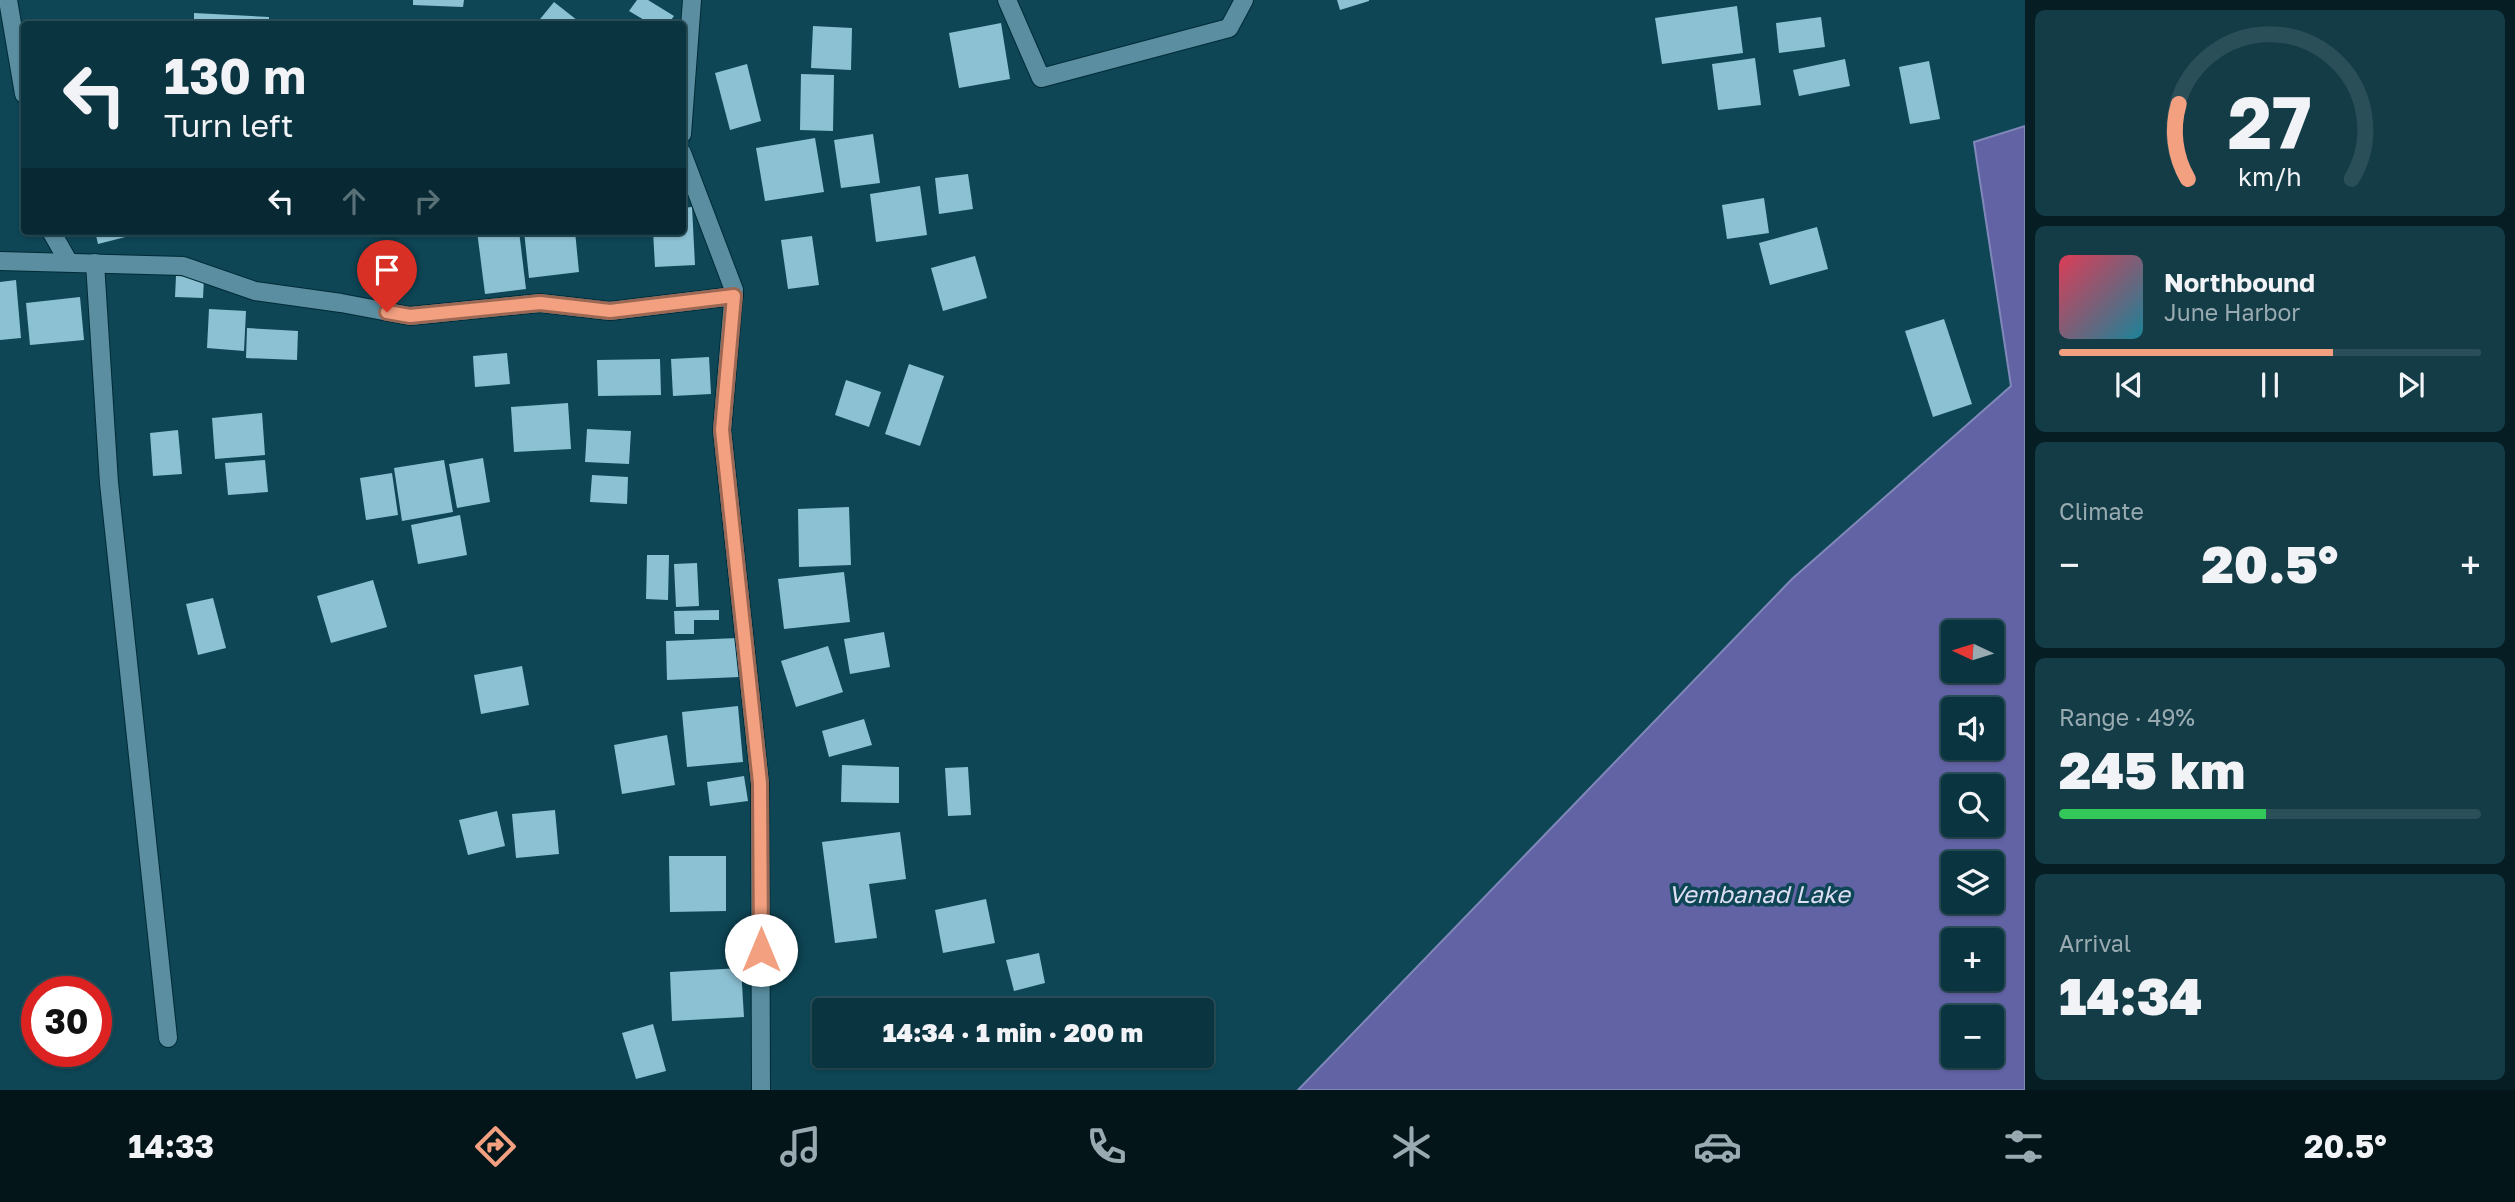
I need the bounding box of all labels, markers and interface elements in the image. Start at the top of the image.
text: 130 m [164,46,306,105]
icon: left [49,49,140,140]
text: 27 [2228,78,2312,165]
text: Turn left [164,106,293,144]
text: km/h [2238,161,2302,192]
icon: left [262,182,300,220]
icon: ahead [335,182,373,220]
icon: right [408,182,446,220]
pin [357,240,417,312]
icon: arrive [368,251,406,289]
text: Northbound [2164,267,2315,298]
text: June Harbor [2164,298,2300,326]
icon: previous [2110,366,2148,404]
icon: pause [2251,366,2289,404]
icon: next [2392,366,2430,404]
text: Climate [2059,497,2144,525]
text: 20.5° [2202,532,2338,594]
text: − [2059,542,2080,587]
text: + [2460,542,2481,587]
north arrow [1941,620,2004,682]
map controls [1941,620,2004,1068]
button: sound [1941,697,2004,760]
text: Range · 49% [2059,703,2195,731]
text: 245 km [2059,738,2245,800]
button: search [1941,774,2004,837]
button: layers [1941,851,2004,914]
water label: Vembanad Lake [1668,879,1852,908]
position arrow [724,913,798,987]
button: + [1941,928,2004,991]
text: Arrival [2059,929,2131,957]
text: 14:34 [2059,964,2202,1026]
speed limit sign: 30 [21,976,112,1067]
button: − [1941,1005,2004,1068]
text: 14:34 · 1 min · 200 m [883,1017,1143,1048]
icon: directions [471,1122,520,1171]
icon: music [776,1122,825,1171]
icon: phone [1082,1122,1131,1171]
icon: climate [1387,1122,1436,1171]
icon: car [1693,1122,1742,1171]
icon: filters [1999,1122,2048,1171]
text: 14:33 [128,1127,214,1165]
text: 20.5° [2304,1127,2387,1165]

